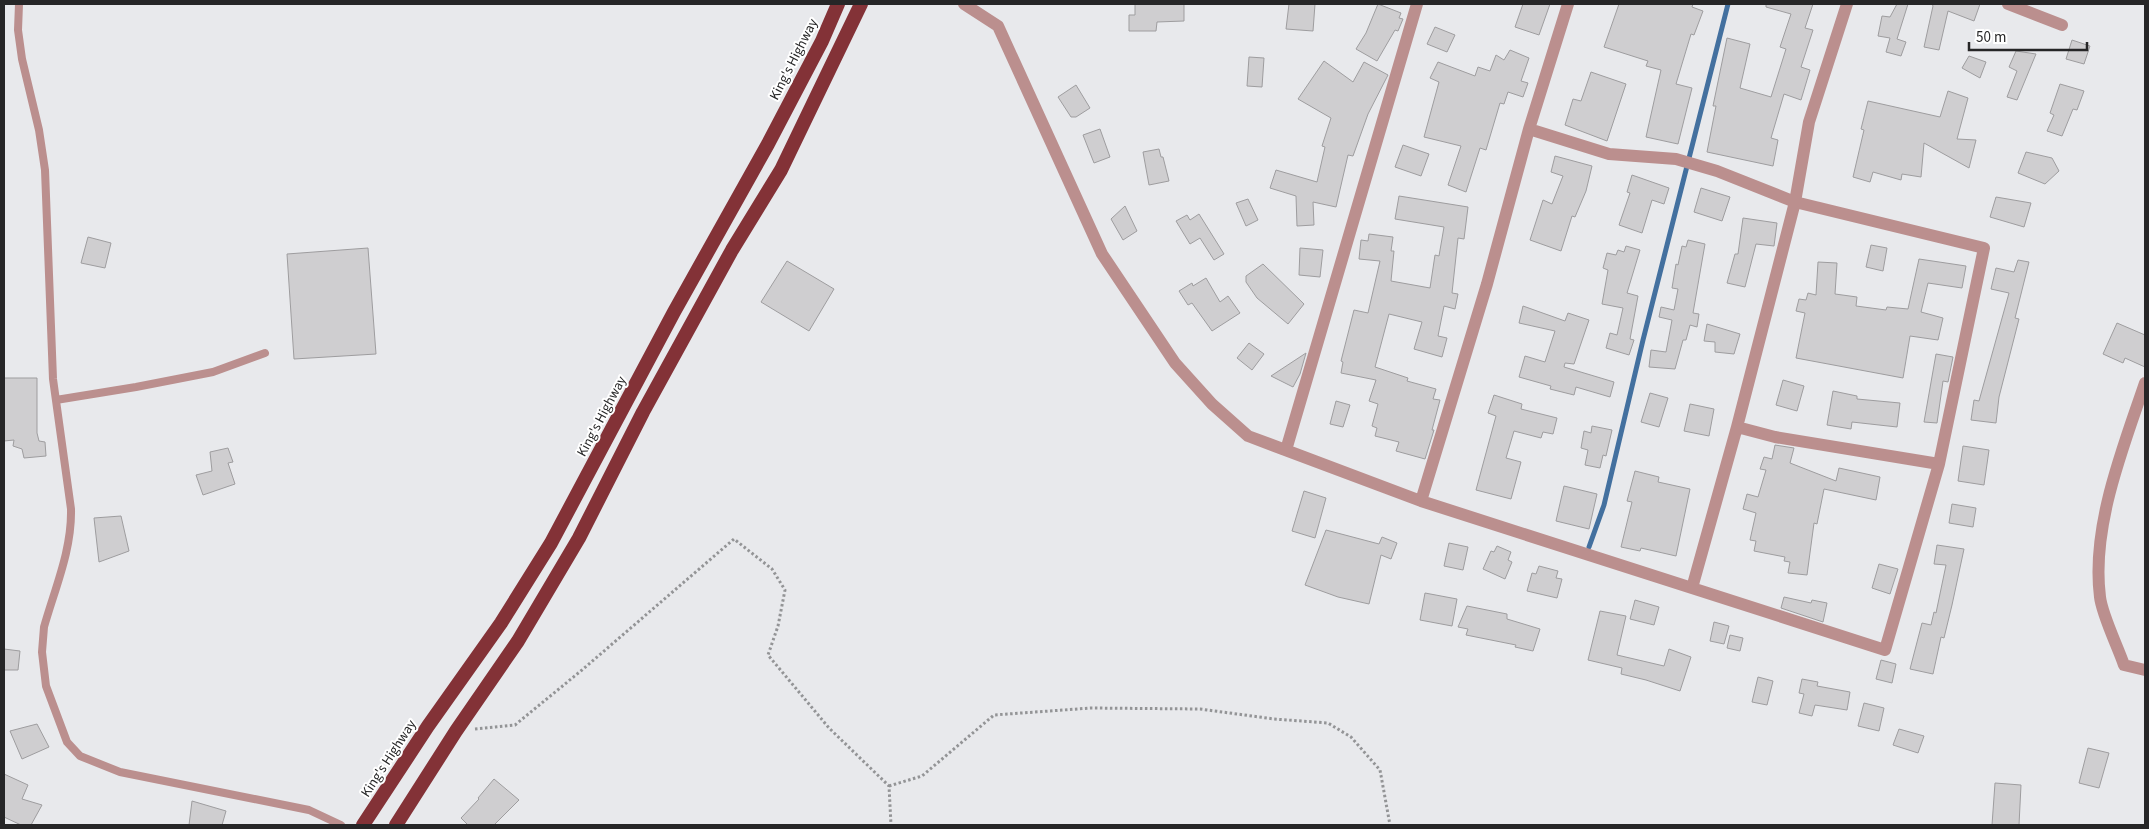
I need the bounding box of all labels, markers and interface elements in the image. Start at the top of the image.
street label: King's Highway [765,15,823,104]
scale bar [1969,20,2086,52]
text: 50 m [1976,27,2006,48]
street label: King's Highway [572,372,632,460]
street label: King's Highway [356,715,422,801]

